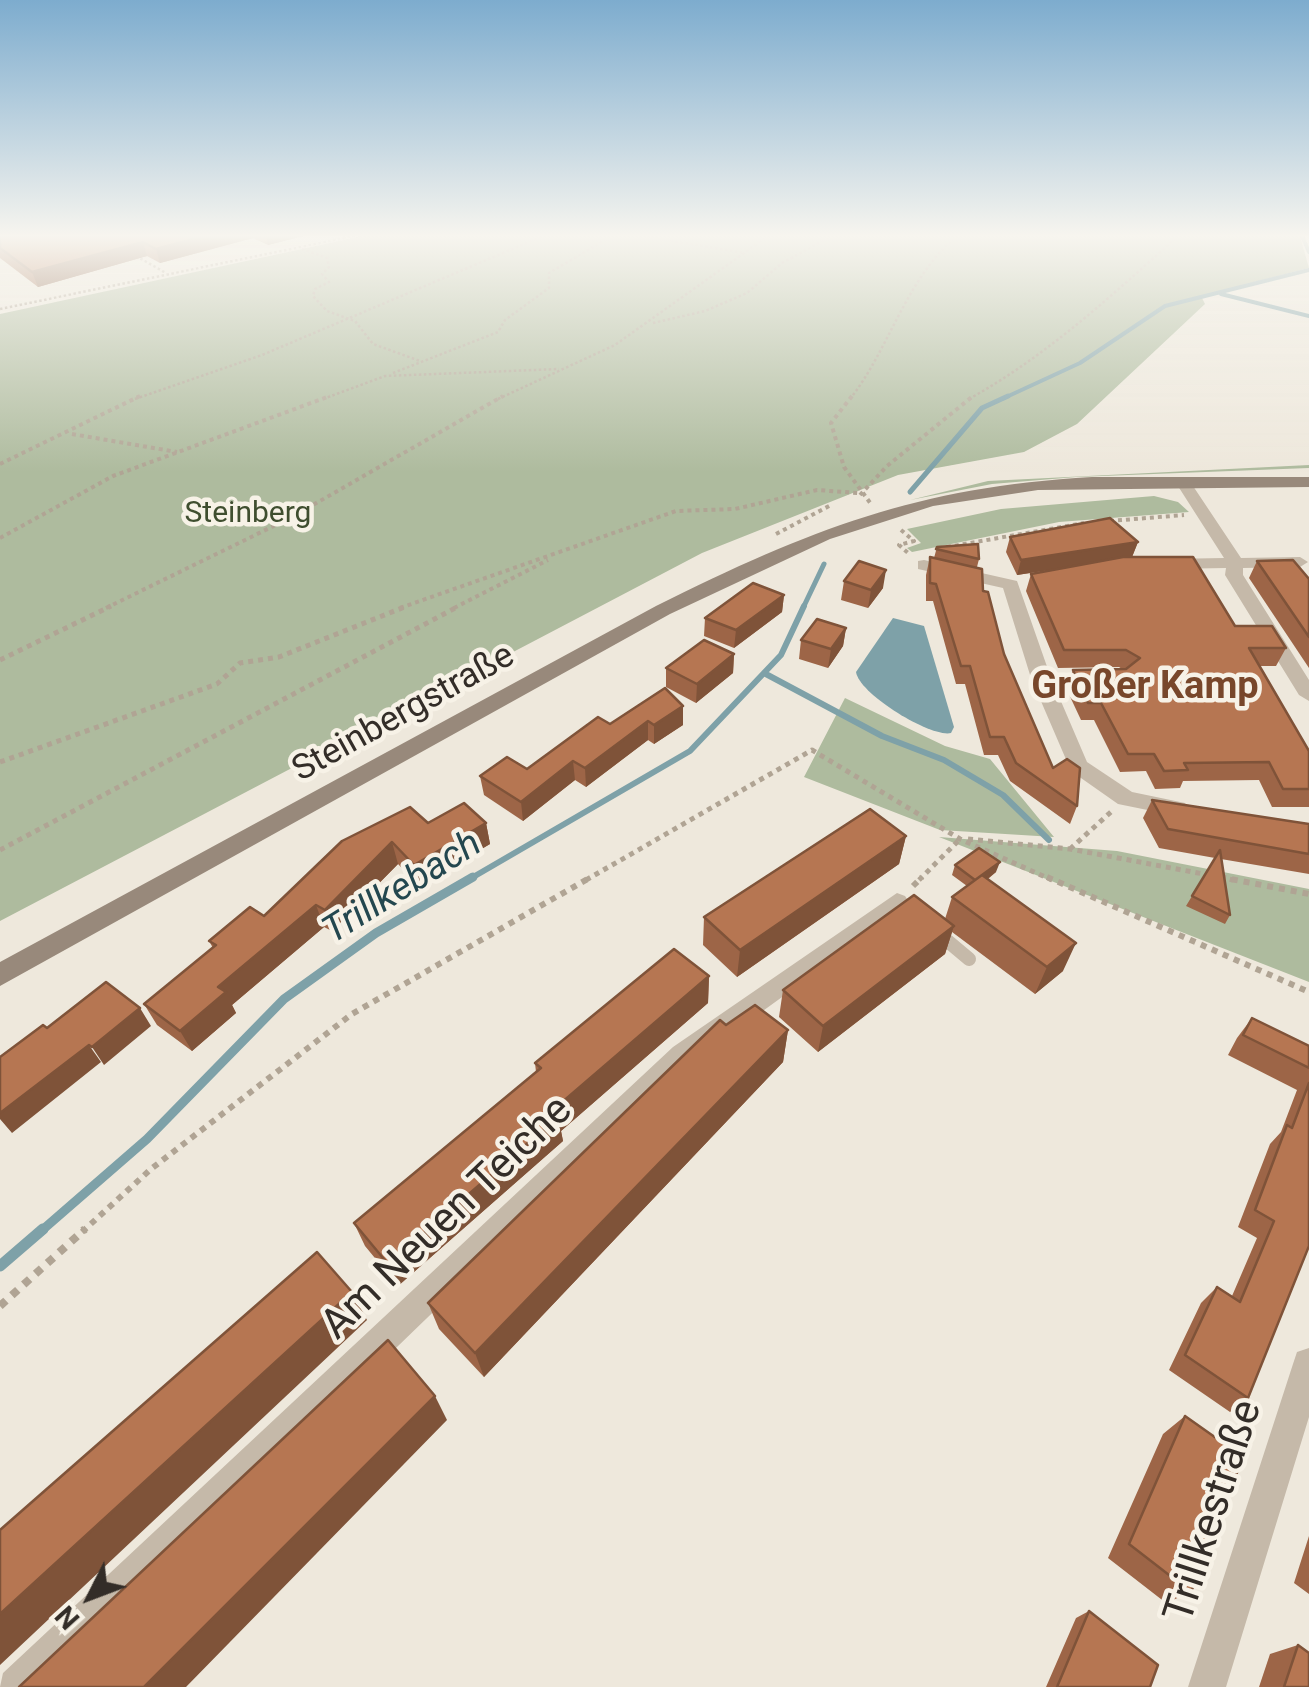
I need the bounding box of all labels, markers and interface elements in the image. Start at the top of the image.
park label: Steinberg [185,496,311,532]
street label: Steinbergstraße [286,636,522,792]
district label: Großer Kamp [1031,665,1259,711]
water label: Trillkebach [315,822,491,956]
street label: Am Neuen Teiche [312,1087,584,1351]
street label: Trillkestraße [1155,1395,1275,1629]
north arrow [40,1547,140,1647]
text: N [48,1599,86,1636]

